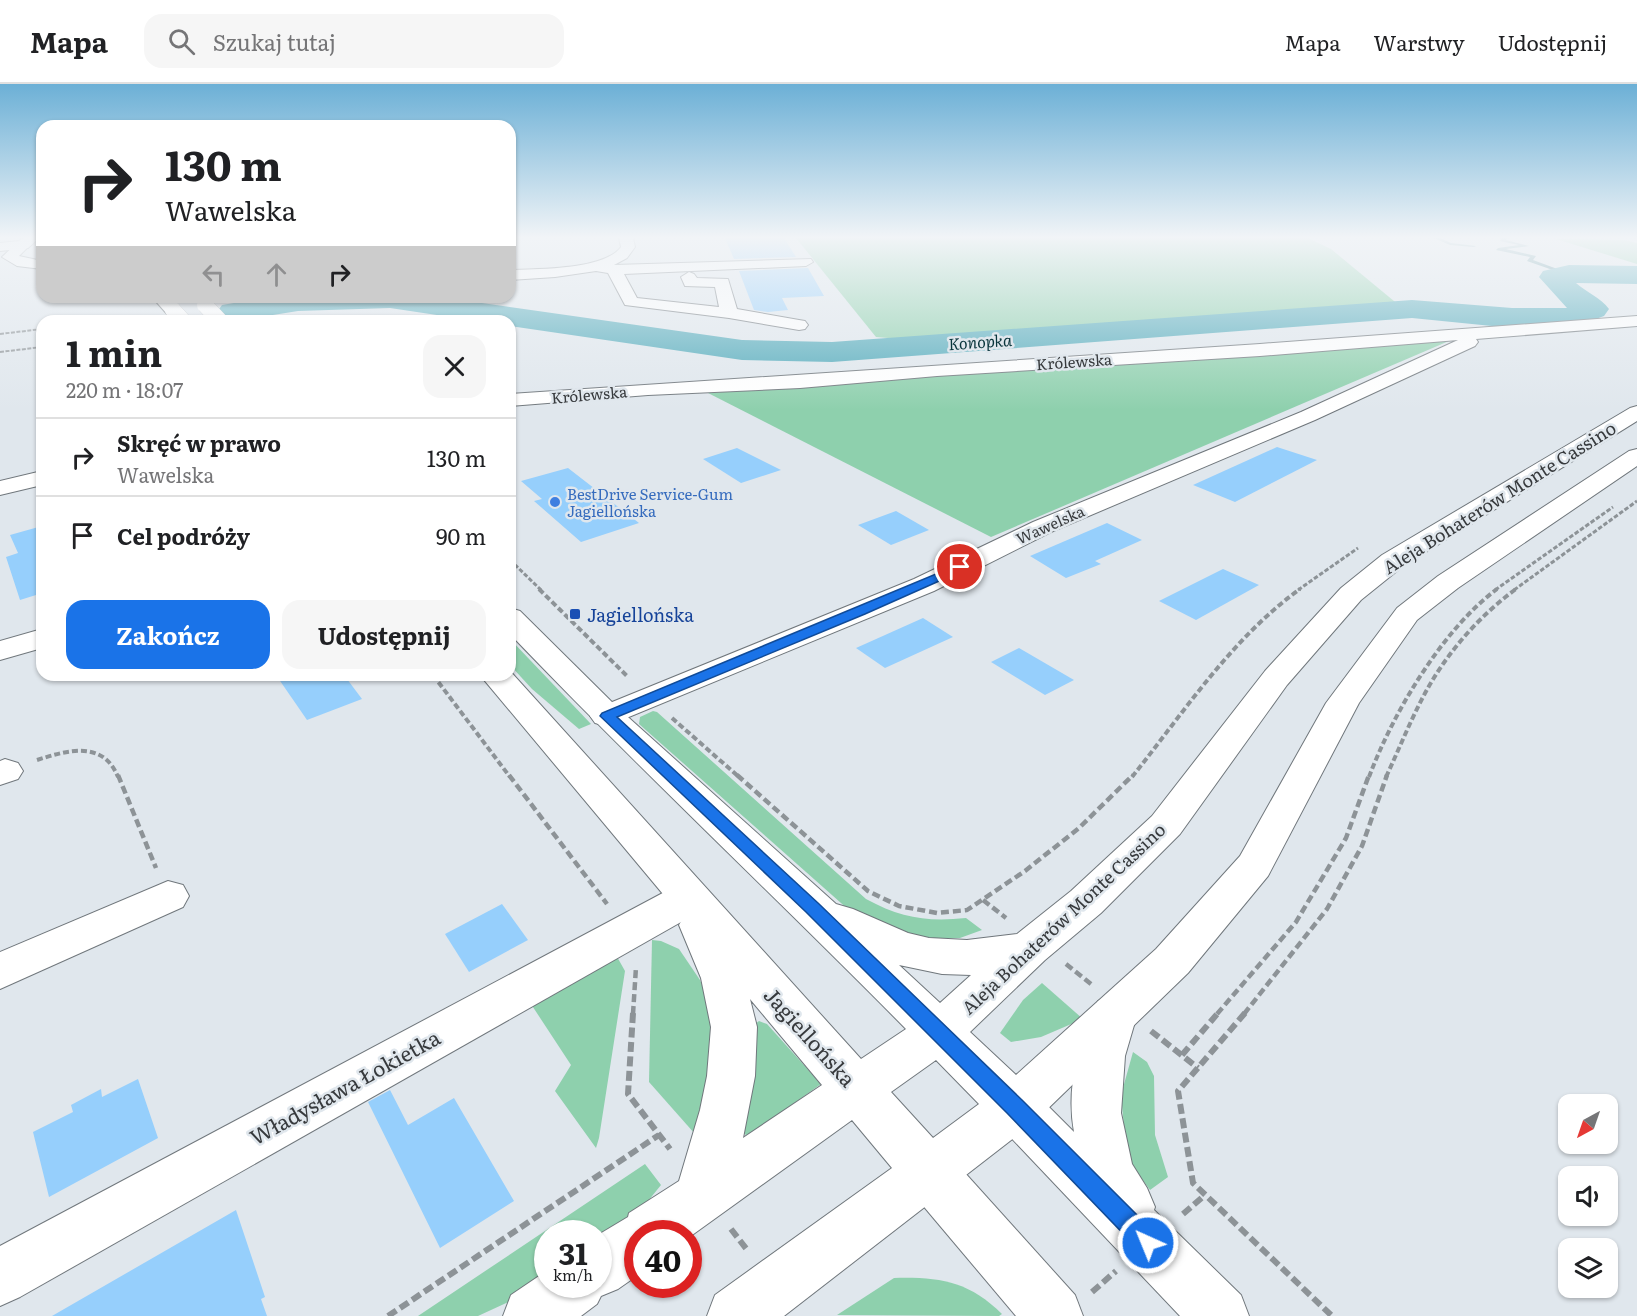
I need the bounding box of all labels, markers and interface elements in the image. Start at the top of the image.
search box [144,14,564,68]
text: Mapa [30,20,108,62]
icon: search [165,25,198,58]
text: Szukaj tutaj [213,25,336,58]
text: Mapa [1285,26,1341,57]
text: Warstwy [1374,26,1465,57]
text: Udostępnij [1498,26,1607,57]
text: 130 m [165,132,282,194]
icon: right [66,144,144,222]
text: Wawelska [165,189,296,229]
icon: left [197,258,230,291]
icon: ahead [260,258,293,291]
icon: right [323,258,356,291]
text: 1 min [66,325,162,378]
water label: Konopka [947,327,1014,355]
button: close [423,335,486,398]
street label: Królewska [1035,347,1114,375]
text: 220 m · 18:07 [66,374,183,404]
street label: Królewska [550,379,629,409]
street label: Aleja Bohaterów Monte Cassino [1377,414,1621,580]
text: Skręć w prawo [117,426,281,459]
icon: right [66,441,99,474]
text: 130 m [427,441,486,474]
text: Wawelska [117,459,214,489]
place label: BestDrive Service-Gum Jagiellońska [567,482,733,522]
marker: BestDrive Service-Gum Jagiellońska [548,495,562,509]
street label: Wawelska [1012,498,1089,549]
icon: arrive [66,519,99,552]
text: Cel podróży [117,519,250,552]
text: 90 m [436,519,486,552]
pin [934,541,985,592]
icon: arrive [943,550,976,583]
button: Zakończ [66,600,270,669]
button: Udostępnij [282,600,486,669]
place label: Jagiellońska [587,601,694,628]
marker: Jagiellońska [568,607,582,621]
street label: Aleja Bohaterów Monte Cassino [955,816,1171,1020]
street label: Jagiellońska [758,979,865,1093]
street label: Władysława Łokietka [243,1020,446,1151]
north arrow [1558,1094,1618,1154]
map controls [1558,1094,1618,1298]
button: sound [1558,1166,1618,1226]
position arrow [1116,1211,1180,1275]
speed limit sign: 40 [624,1220,702,1298]
text: 31 [558,1230,588,1274]
button: layers [1558,1238,1618,1298]
text: km/h [553,1263,593,1286]

